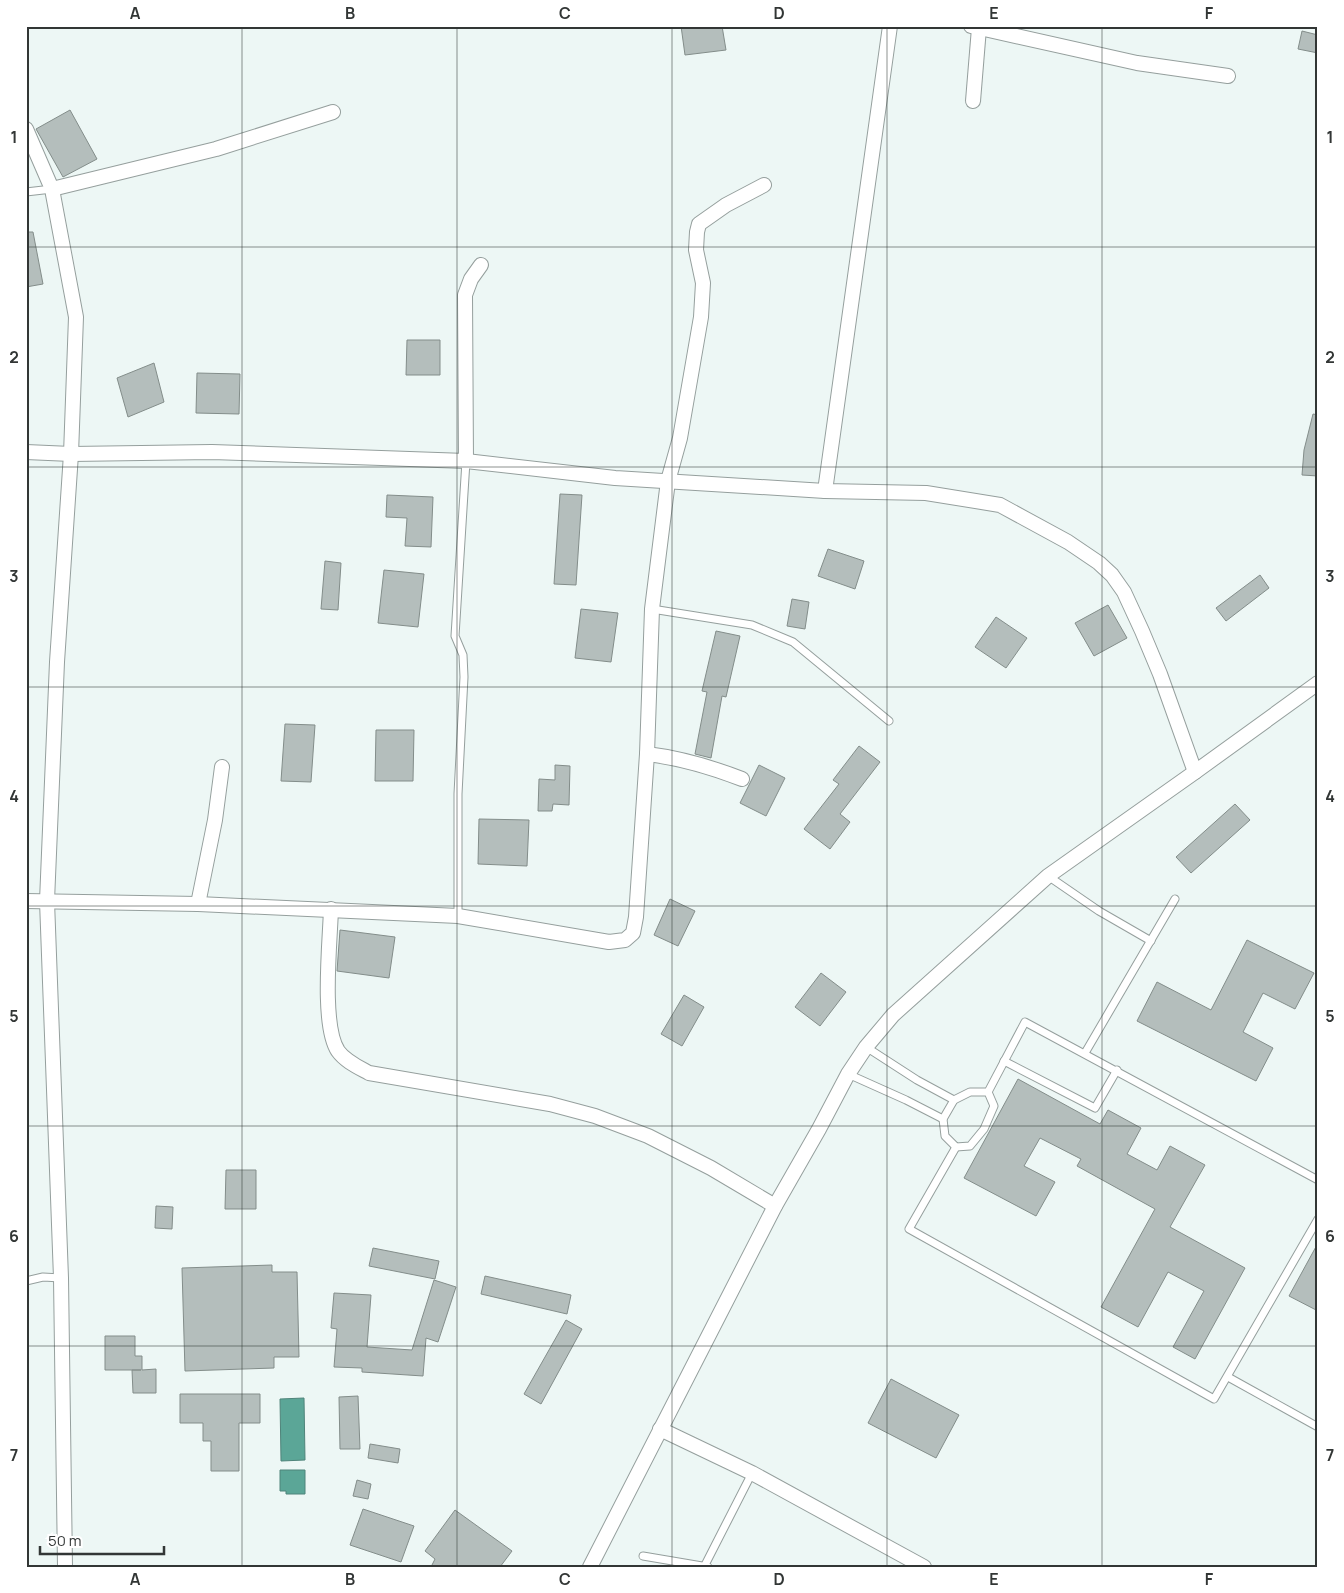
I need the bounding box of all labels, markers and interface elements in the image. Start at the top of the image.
text: A [130,2,141,24]
text: B [345,2,355,24]
text: C [559,2,571,24]
text: D [773,2,785,24]
text: E [989,2,999,24]
text: F [1205,2,1214,24]
text: 1 [10,126,18,148]
text: 1 [1326,126,1334,148]
text: 2 [9,346,19,368]
text: 2 [1325,346,1335,368]
text: 3 [9,565,19,587]
text: 3 [1325,565,1335,587]
text: 4 [9,785,19,807]
text: 4 [1325,785,1335,807]
text: 5 [9,1005,19,1027]
text: 5 [1325,1005,1335,1027]
text: 6 [9,1225,19,1247]
text: 6 [1325,1225,1335,1247]
text: 7 [10,1444,18,1466]
text: 7 [1326,1444,1334,1466]
scale bar [40,1523,164,1555]
text: 50 m [48,1530,82,1551]
text: A [130,1568,141,1590]
text: B [345,1568,355,1590]
text: C [559,1568,571,1590]
text: D [773,1568,785,1590]
text: E [989,1568,999,1590]
text: F [1205,1568,1214,1590]

